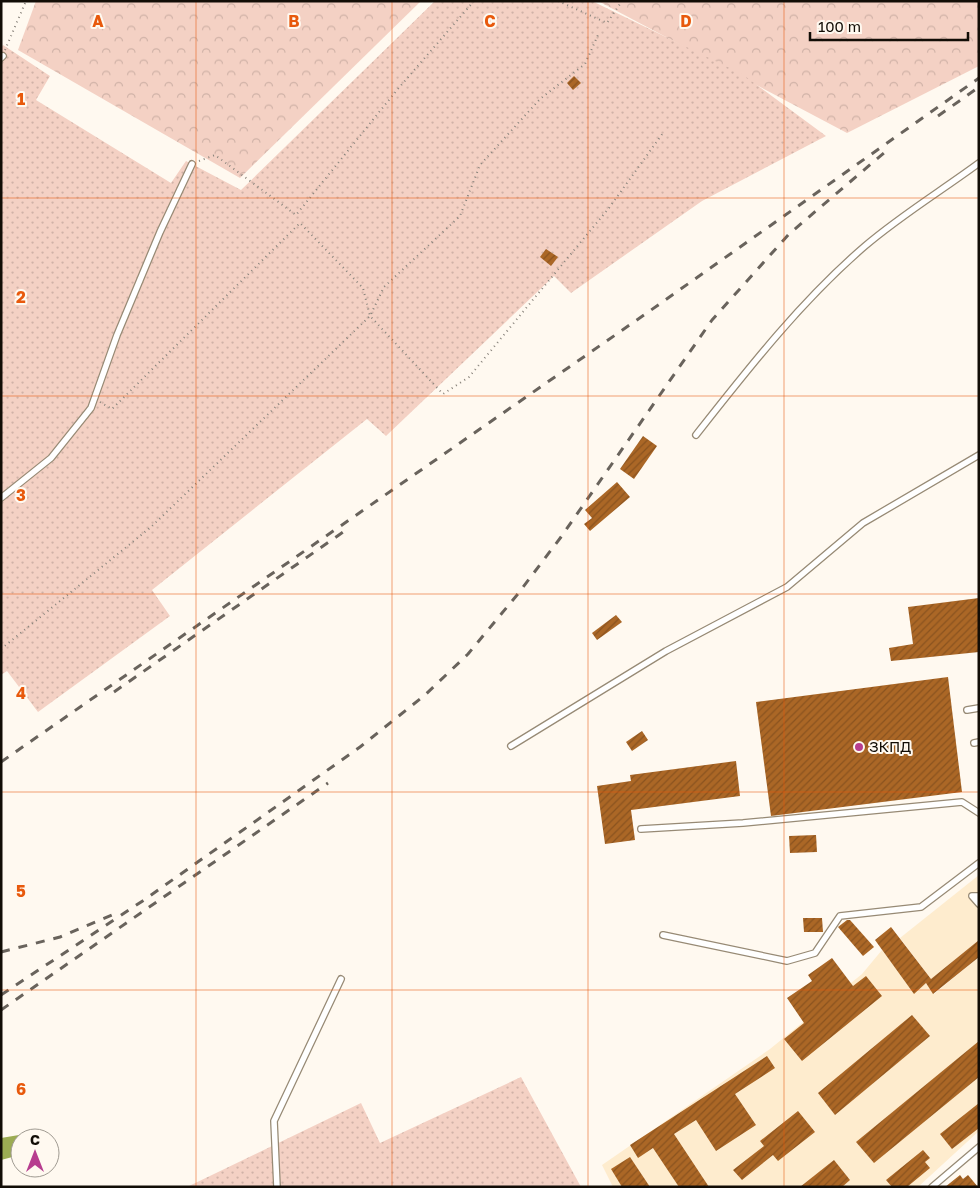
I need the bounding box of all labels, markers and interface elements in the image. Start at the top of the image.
scale bar [810,10,968,42]
text: A [92,11,104,31]
text: B [288,11,300,31]
text: C [484,11,496,31]
text: D [680,11,692,31]
text: 100 m [818,17,861,35]
text: 1 [17,89,25,109]
text: 2 [16,287,26,307]
text: 3 [16,485,26,505]
text: 4 [16,683,26,703]
place label: ЗКПД [869,737,911,755]
marker: ЗКПД [853,741,865,753]
text: 5 [16,881,26,901]
text: 6 [16,1079,26,1099]
north arrow [10,1128,60,1178]
text: С [30,1131,40,1148]

